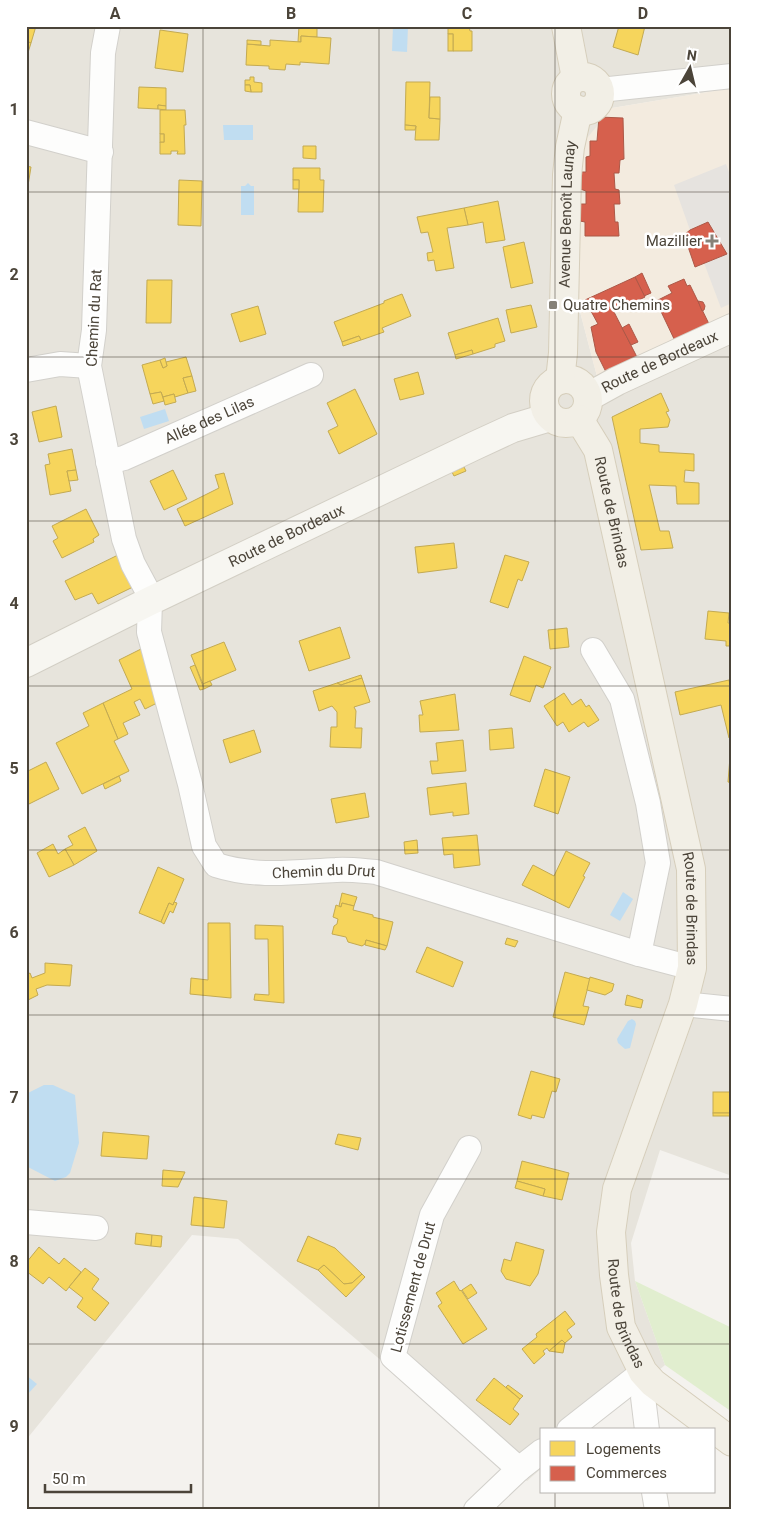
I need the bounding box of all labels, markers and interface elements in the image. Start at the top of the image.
text: A [110,4,121,23]
text: B [286,4,296,23]
text: C [462,4,472,23]
text: D [638,4,648,23]
north arrow [666,42,716,92]
text: N [686,47,698,64]
text: 1 [9,100,19,119]
street label: Avenue Benoît Launay [555,139,580,288]
place label: Mazillier [646,232,702,250]
marker: Mazillier [706,235,718,247]
text: 2 [9,265,19,284]
street label: Chemin du Rat [82,269,106,367]
place label: Quatre Chemins [563,296,670,314]
marker: Quatre Chemins [547,299,559,311]
street label: Route de Bordeaux [598,327,721,397]
street label: Allée des Lilas [162,392,257,448]
text: 3 [9,430,19,449]
street label: Route de Brindas [591,455,633,570]
street label: Route de Bordeaux [226,500,348,571]
text: 4 [9,594,19,613]
text: 5 [9,759,19,778]
street label: Route de Brindas [678,850,701,965]
street label: Chemin du Drut [272,861,376,882]
text: 6 [9,923,19,942]
text: 7 [9,1088,19,1107]
street label: Lotissement de Drut [387,1219,439,1354]
text: 8 [9,1252,19,1271]
street label: Route de Brindas [604,1258,649,1371]
text: 9 [9,1417,19,1436]
legend [540,1428,716,1494]
text: Logements [586,1440,661,1458]
scale bar [45,1461,191,1493]
text: Commerces [586,1464,667,1482]
text: 50 m [52,1470,86,1488]

